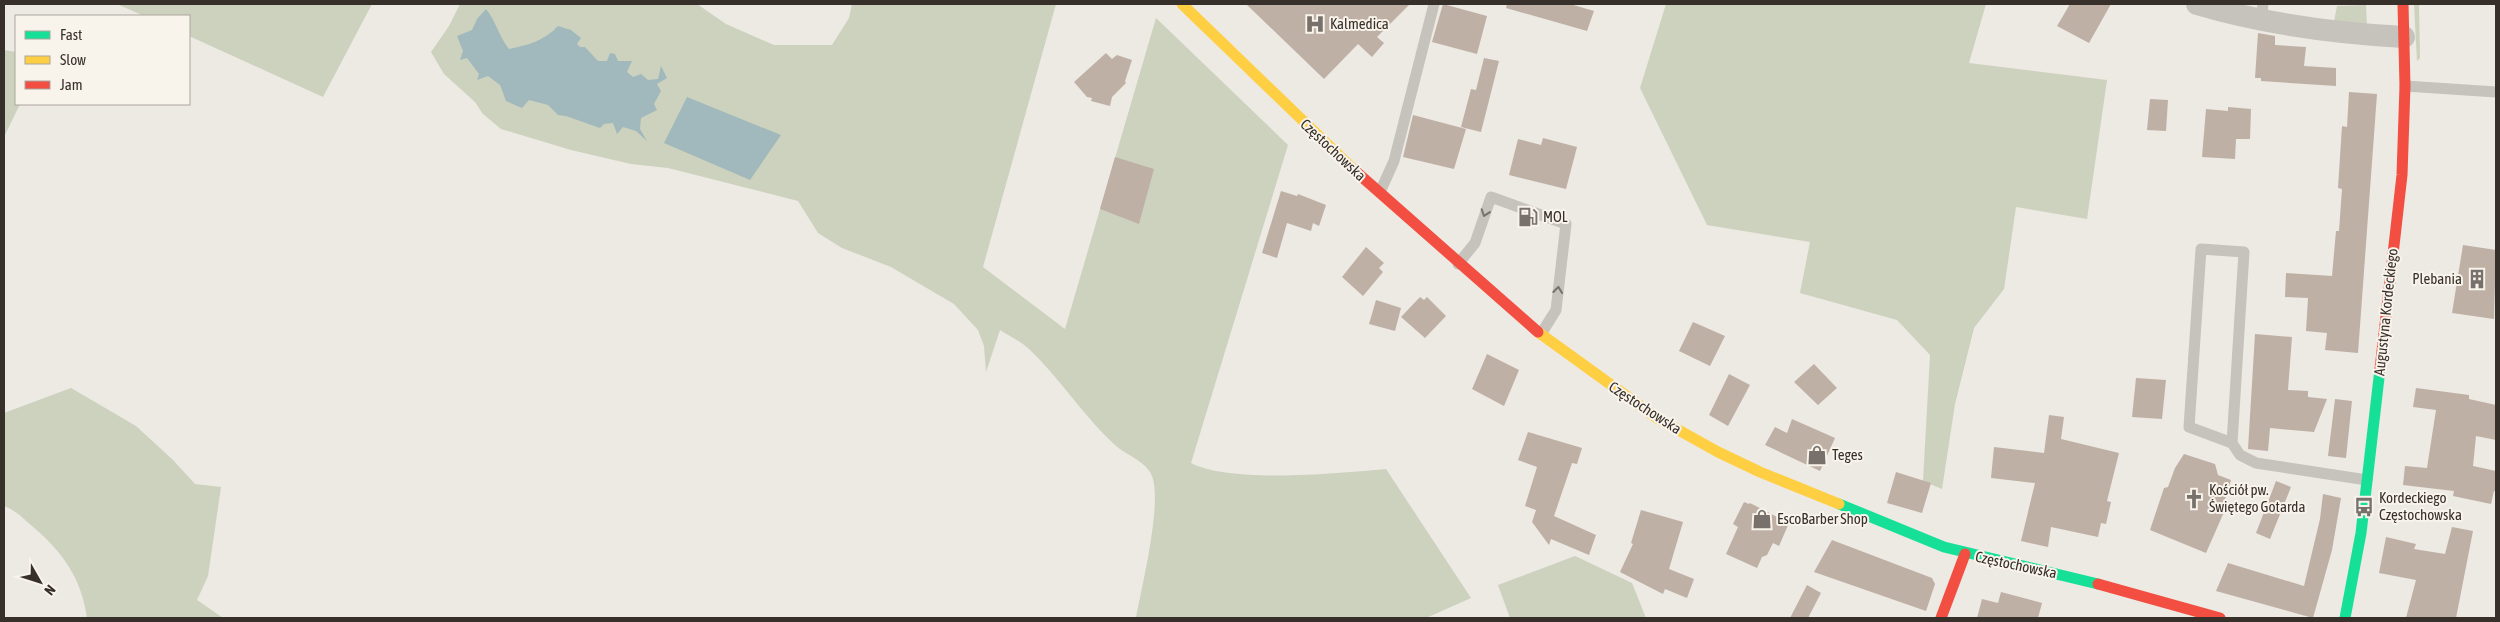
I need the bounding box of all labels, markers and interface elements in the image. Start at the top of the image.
hospital icon: Kalmedica [1304,13,1326,35]
legend [15,15,190,105]
place label: Kalmedica [1330,15,1389,32]
text: Fast [60,26,82,43]
text: Slow [60,51,86,68]
text: Jam [60,76,83,93]
street label: Częstochowska [1297,115,1369,184]
fuel station icon: MOL [1517,206,1539,228]
place label: MOL [1543,208,1568,225]
one-way arrow [1481,209,1491,217]
street label: Augustyna Kordeckiego [2370,247,2401,376]
building icon: Plebania [2466,268,2488,290]
place label: Plebania [2412,270,2462,287]
one-way arrow [1552,285,1563,293]
street label: Częstochowska [1606,378,1685,437]
shop icon: Teges [1806,444,1828,466]
place label: Teges [1832,446,1863,463]
place label: Kościół pw. Świętego Gotarda [2209,481,2305,515]
church icon: Kościół pw. Świętego Gotarda [2183,488,2205,510]
place label: Kordeckiego Częstochowska [2379,489,2462,523]
bus stop icon: Kordeckiego Częstochowska [2353,496,2375,518]
shop icon: EscoBarber Shop [1751,508,1773,530]
place label: EscoBarber Shop [1777,510,1868,527]
street label: Częstochowska [1974,548,2058,581]
north arrow [15,557,65,607]
text: N [41,582,59,598]

